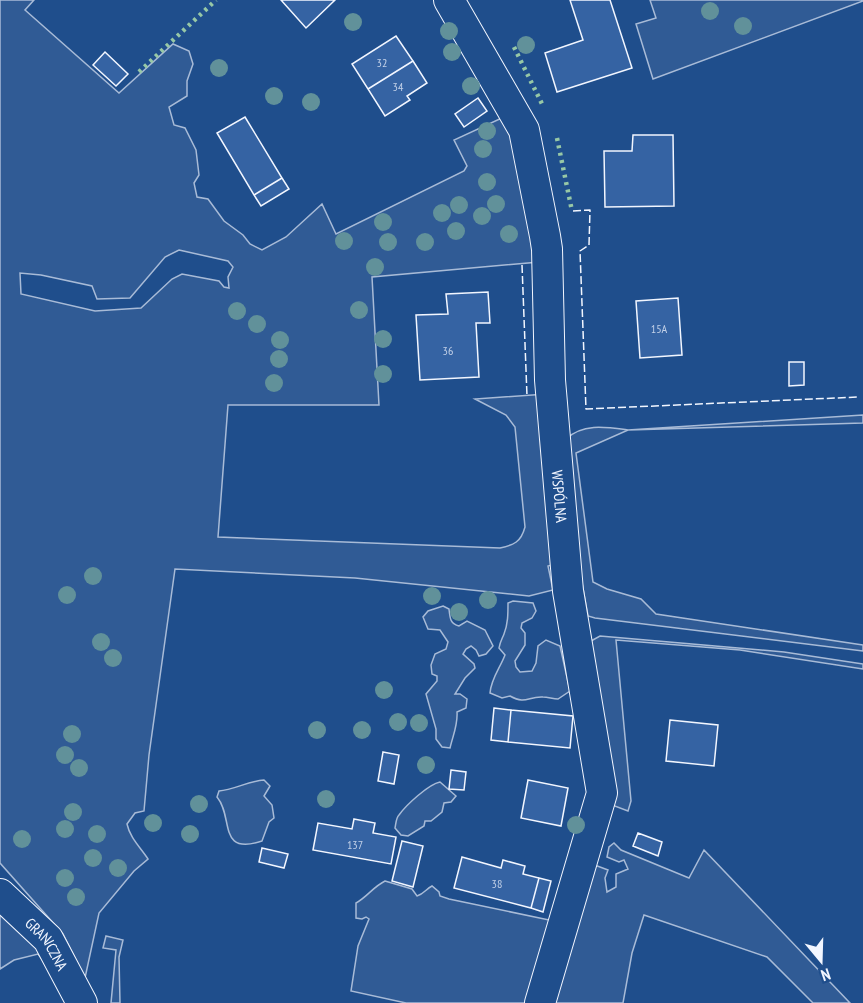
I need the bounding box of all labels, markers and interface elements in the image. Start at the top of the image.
house number: 32 [377,55,387,70]
house number: 34 [393,79,404,94]
house number: 15A [651,321,668,336]
house number: 36 [443,343,453,358]
street label: WSPÓLNA [548,469,572,524]
house number: 137 [347,837,363,852]
house number: 38 [492,876,502,891]
street label: GRANICZNA [21,913,73,974]
north arrow [791,931,851,991]
text: N [819,964,833,986]

